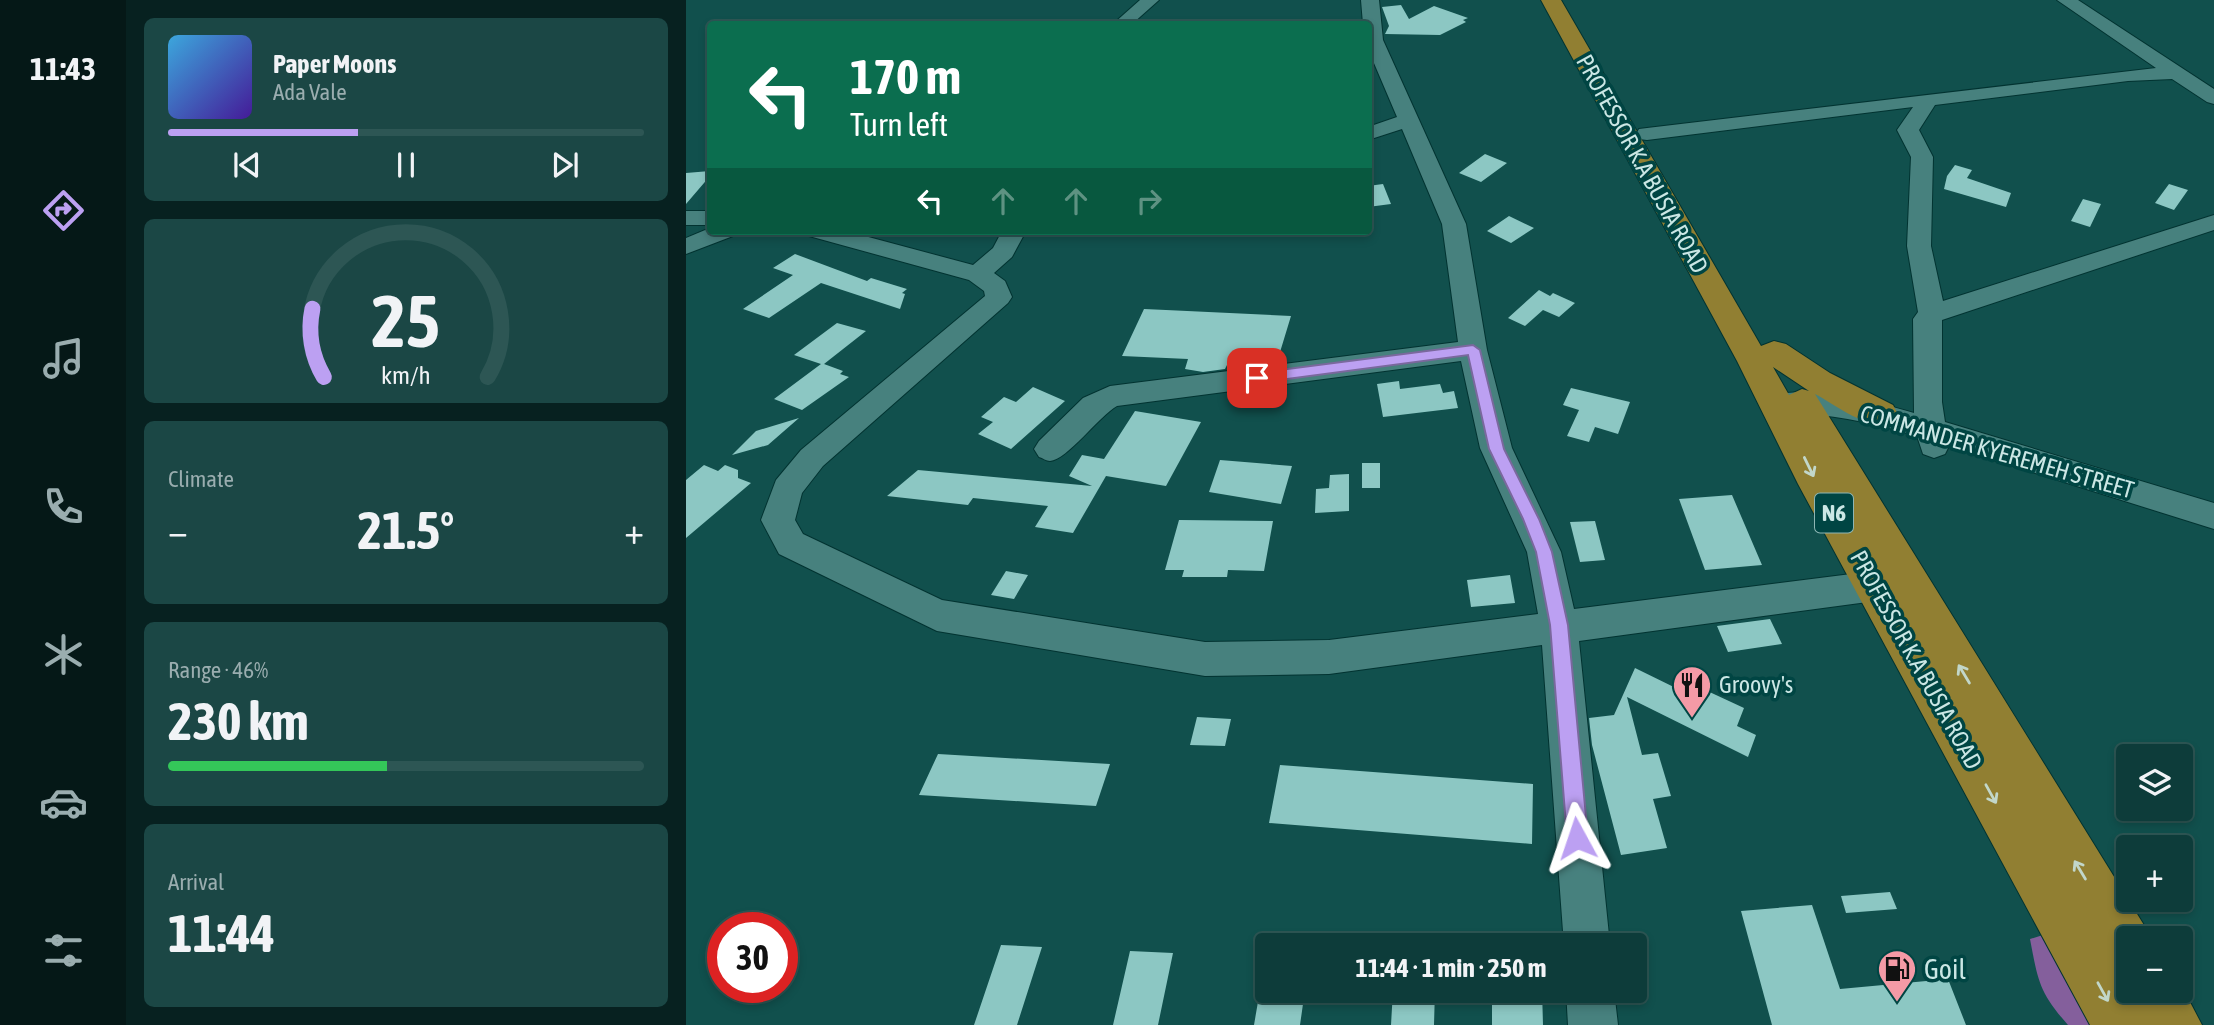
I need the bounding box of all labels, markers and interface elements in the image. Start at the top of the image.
text: 170 m [850,48,961,104]
text: Paper Moons [273,49,396,79]
icon: left [735,49,826,140]
text: 11:43 [30,50,96,87]
street label: PROFESSOR K.A BUSIA ROAD [1571,50,1714,278]
text: Ada Vale [273,79,347,105]
text: Turn left [850,106,948,143]
icon: previous [228,146,266,184]
icon: pause [387,146,425,184]
icon: next [546,146,584,184]
icon: left [911,182,949,220]
icon: ahead [984,182,1022,220]
icon: ahead [1057,182,1095,220]
icon: right [1130,182,1168,220]
icon: directions [39,186,88,235]
text: 25 [372,280,440,363]
icon: music [39,334,88,383]
pin [1227,348,1287,408]
icon: arrive [1238,359,1276,397]
text: km/h [381,361,431,389]
street label: COMMANDER KYEREMEH STREET [1857,399,2138,504]
one-way arrow [1803,456,1816,477]
text: Climate [168,466,234,492]
icon: phone [39,482,88,531]
road number: N6 [1815,494,1853,533]
text: 21.5° [358,500,454,560]
text: − [168,509,188,552]
text: + [624,509,644,552]
street label: PROFESSOR K.A BUSIA ROAD [1845,546,1988,774]
icon: climate [39,630,88,679]
text: Range · 46% [168,657,268,683]
restaurant icon: Groovy's [1671,664,1713,719]
one-way arrow [1957,665,1971,685]
place label: Groovy's [1719,671,1793,698]
text: 230 km [168,691,309,751]
map controls [2116,744,2193,1003]
button: layers [2116,744,2193,821]
icon: car [39,778,88,827]
one-way arrow [1985,783,1998,804]
position arrow [1540,801,1614,875]
button: + [2116,835,2193,912]
one-way arrow [2073,860,2087,880]
text: Arrival [168,869,224,895]
text: 11:44 [168,903,275,963]
speed limit sign: 30 [707,912,798,1003]
icon: filters [39,926,88,975]
button: − [2116,926,2193,1003]
fuel station icon: Goil [1876,948,1918,1003]
text: 11:44 · 1 min · 250 m [1356,953,1546,983]
place label: Goil [1924,953,1966,985]
one-way arrow [2096,982,2110,1002]

